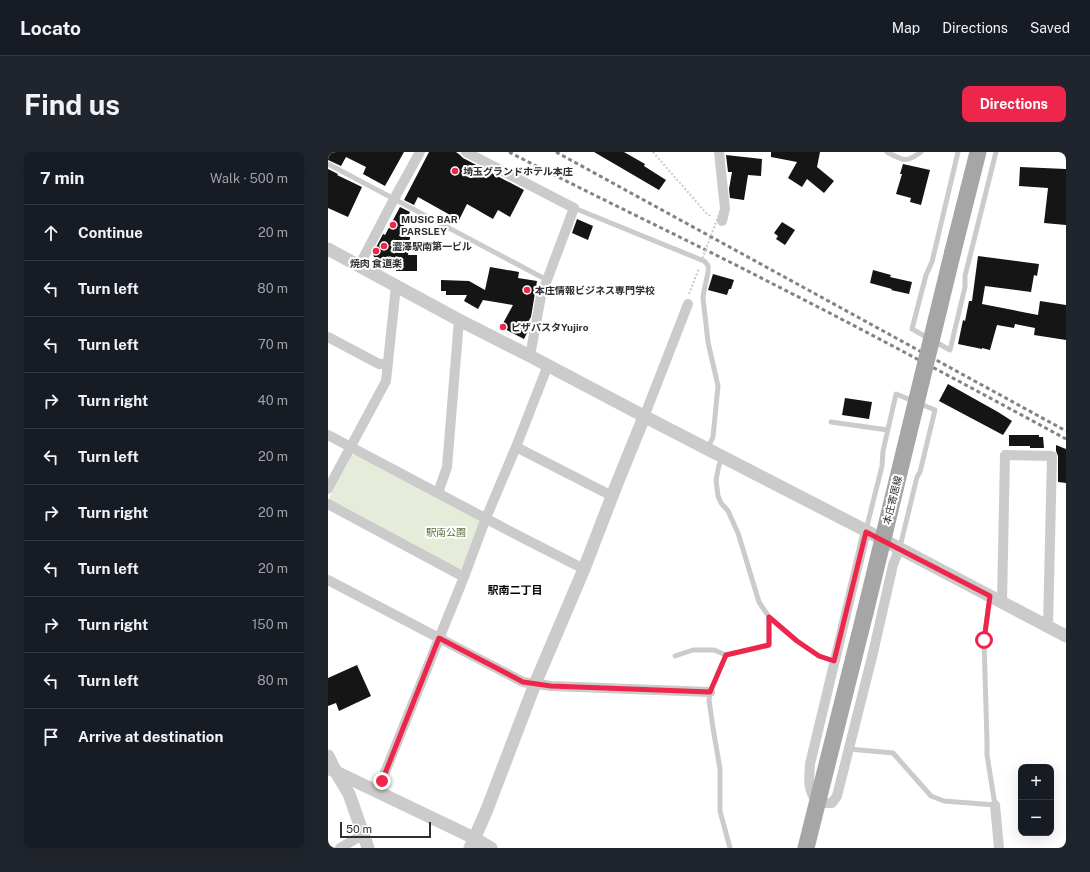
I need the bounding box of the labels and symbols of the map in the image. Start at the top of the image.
place label: 埼玉グランドホテル本庄 [463,165,573,177]
marker: 埼玉グランドホテル本庄 [450,166,460,176]
place label: MUSIC BAR PARSLEY [401,213,458,237]
marker: MUSIC BAR PARSLEY [388,220,398,230]
place label: 澀澤駅南第一ビル [392,240,472,252]
marker: 澀澤駅南第一ビル [379,241,389,251]
marker: 焼肉 食道楽 [371,246,381,256]
place label: 焼肉 食道楽 [350,257,402,269]
place label: 本庄情報ビジネス専門学校 [534,284,655,296]
marker: 本庄情報ビジネス専門学校 [522,285,532,295]
place label: ピザパスタYujiro [511,321,589,333]
marker: ピザパスタYujiro [498,322,508,332]
street label: 本庄寄居線 [880,474,904,526]
park label: 駅南公園 [426,526,466,538]
district label: 駅南二丁目 [488,584,543,596]
route start [975,631,993,649]
route end [373,772,391,790]
scale bar [340,820,431,839]

